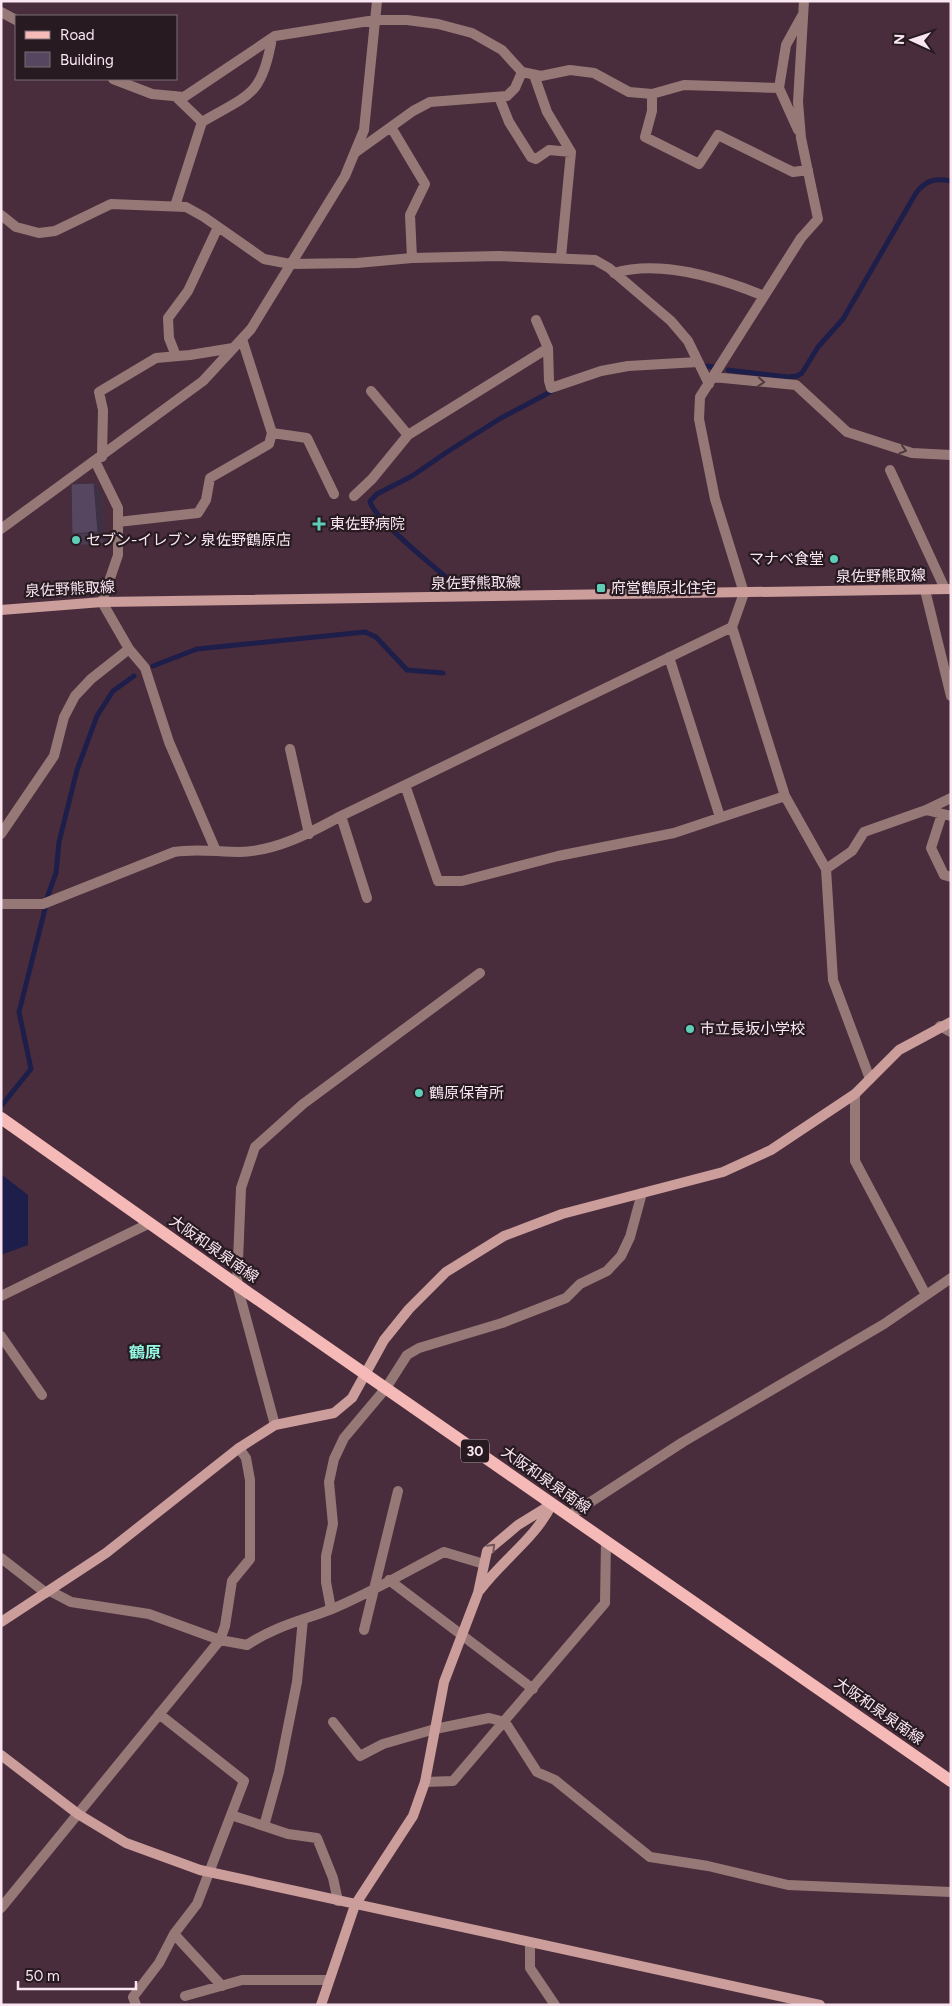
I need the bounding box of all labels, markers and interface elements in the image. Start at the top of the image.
legend [15,15,178,80]
north arrow [887,15,937,65]
text: Road [60,26,95,44]
text: N [891,33,908,45]
text: Building [60,51,114,69]
one-way arrow [758,376,766,387]
one-way arrow [898,444,906,454]
place label: 東佐野病院 [330,515,405,533]
marker: 東佐野病院 [312,517,326,531]
place label: セブン-イレブン 泉佐野鶴原店 [86,531,291,549]
marker: セブン-イレブン 泉佐野鶴原店 [70,534,82,546]
place label: マナベ食堂 [749,550,824,568]
marker: マナベ食堂 [828,553,840,565]
street label: 泉佐野熊取線 [836,566,926,586]
street label: 泉佐野熊取線 [431,573,521,593]
street label: 泉佐野熊取線 [25,578,115,600]
place label: 府営鶴原北住宅 [611,579,716,597]
marker: 府営鶴原北住宅 [595,582,607,594]
place label: 市立長坂小学校 [700,1020,805,1038]
marker: 市立長坂小学校 [684,1023,696,1035]
place label: 鶴原保育所 [429,1084,504,1102]
marker: 鶴原保育所 [413,1087,425,1099]
street label: 大阪和泉泉南線 [166,1212,262,1286]
district label: 鶴原 [129,1343,161,1362]
road number: 30 [461,1440,489,1462]
street label: 大阪和泉泉南線 [498,1443,594,1517]
one-way arrow [487,1544,496,1553]
street label: 大阪和泉泉南線 [831,1674,927,1748]
scale bar [18,1958,135,1990]
text: 50 m [25,1967,60,1985]

